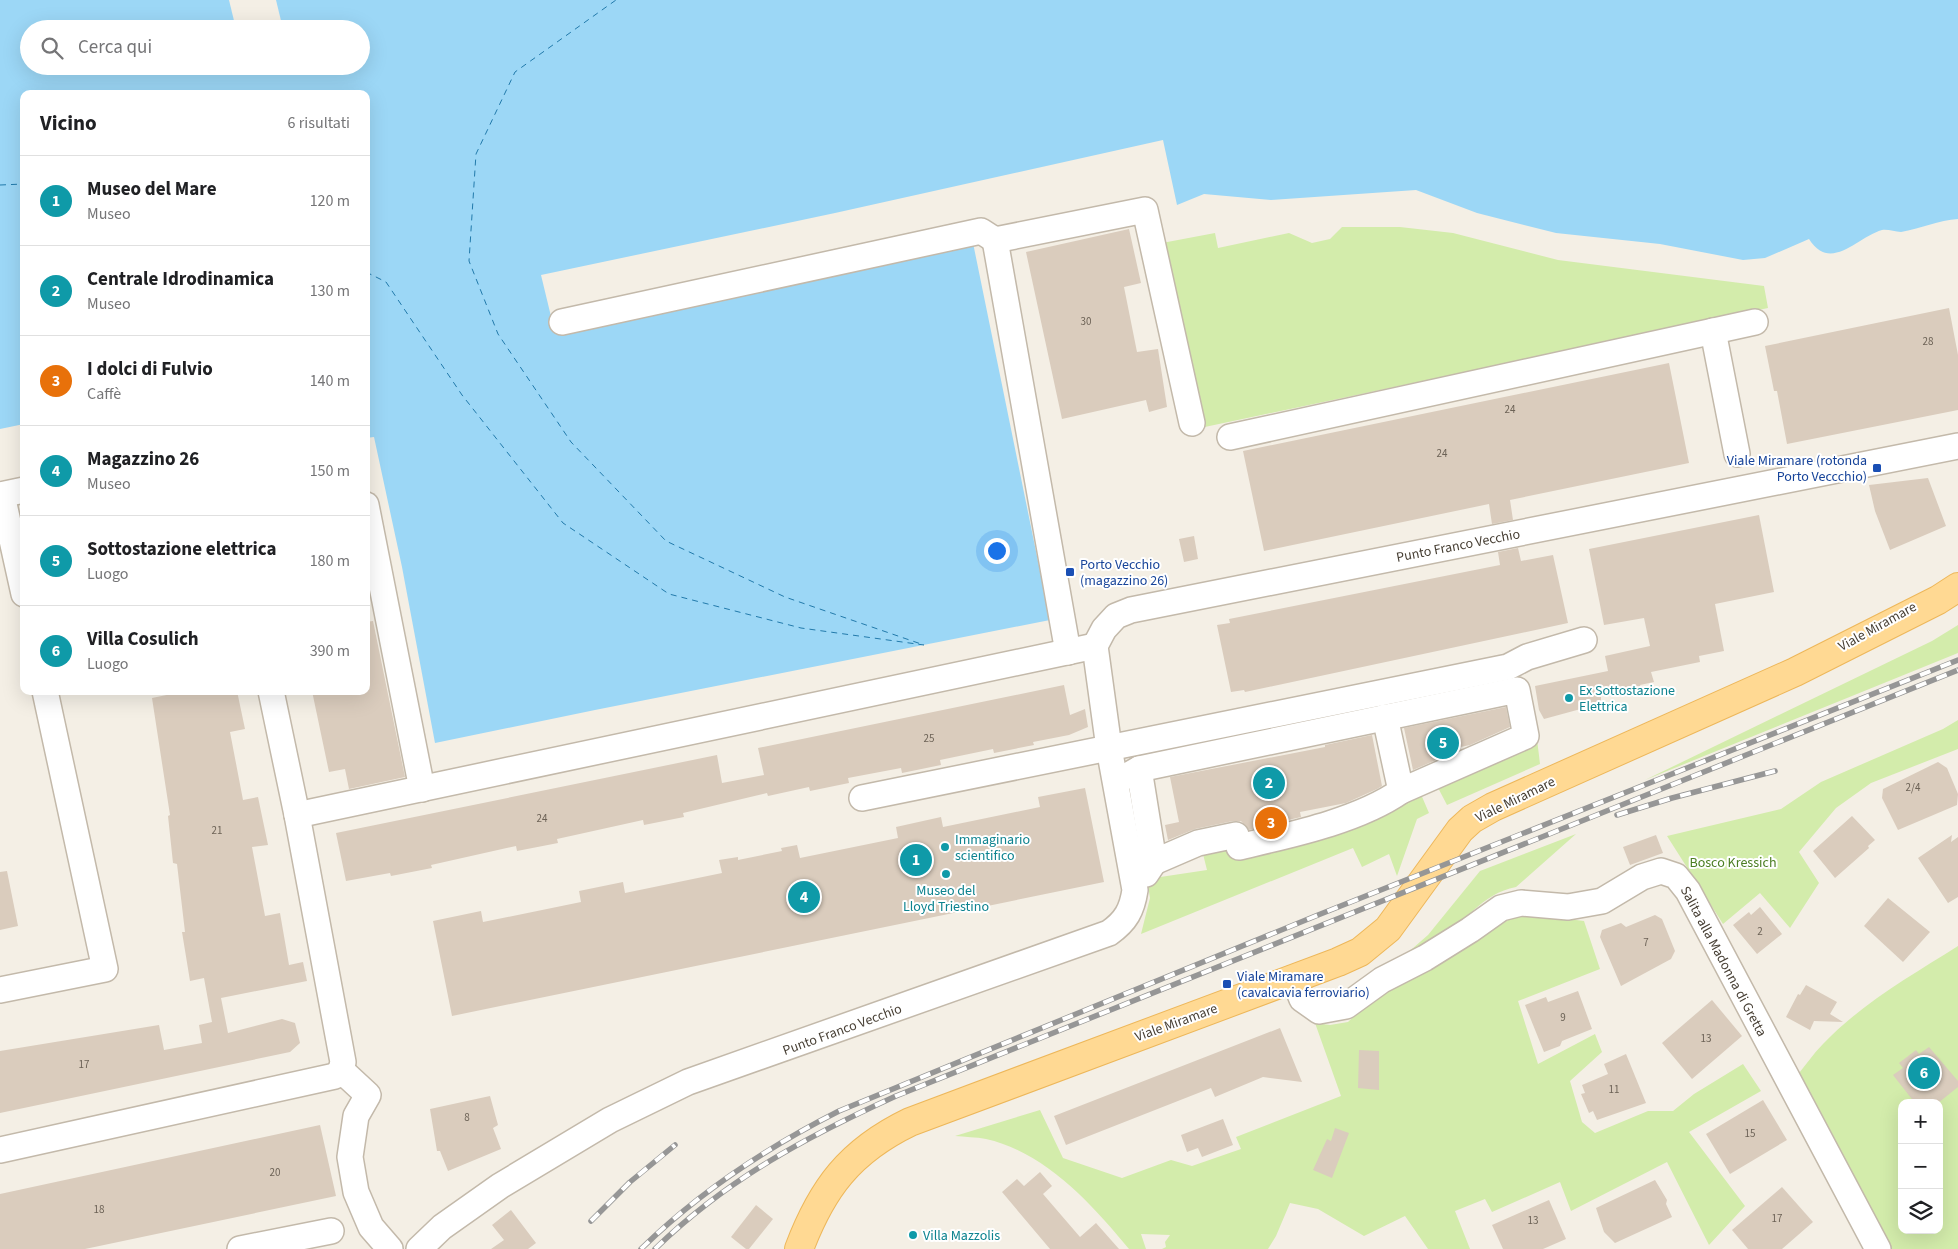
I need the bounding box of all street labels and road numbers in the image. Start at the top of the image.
street label: Punto Franco Vecchio [1395,524,1522,568]
street label: Viale Miramare [1835,597,1920,657]
street label: Viale Miramare [1472,772,1559,828]
street label: Salita alla Madonna di Gretta [1675,883,1771,1040]
street label: Punto Franco Vecchio [780,999,905,1061]
street label: Viale Miramare [1132,999,1220,1047]

